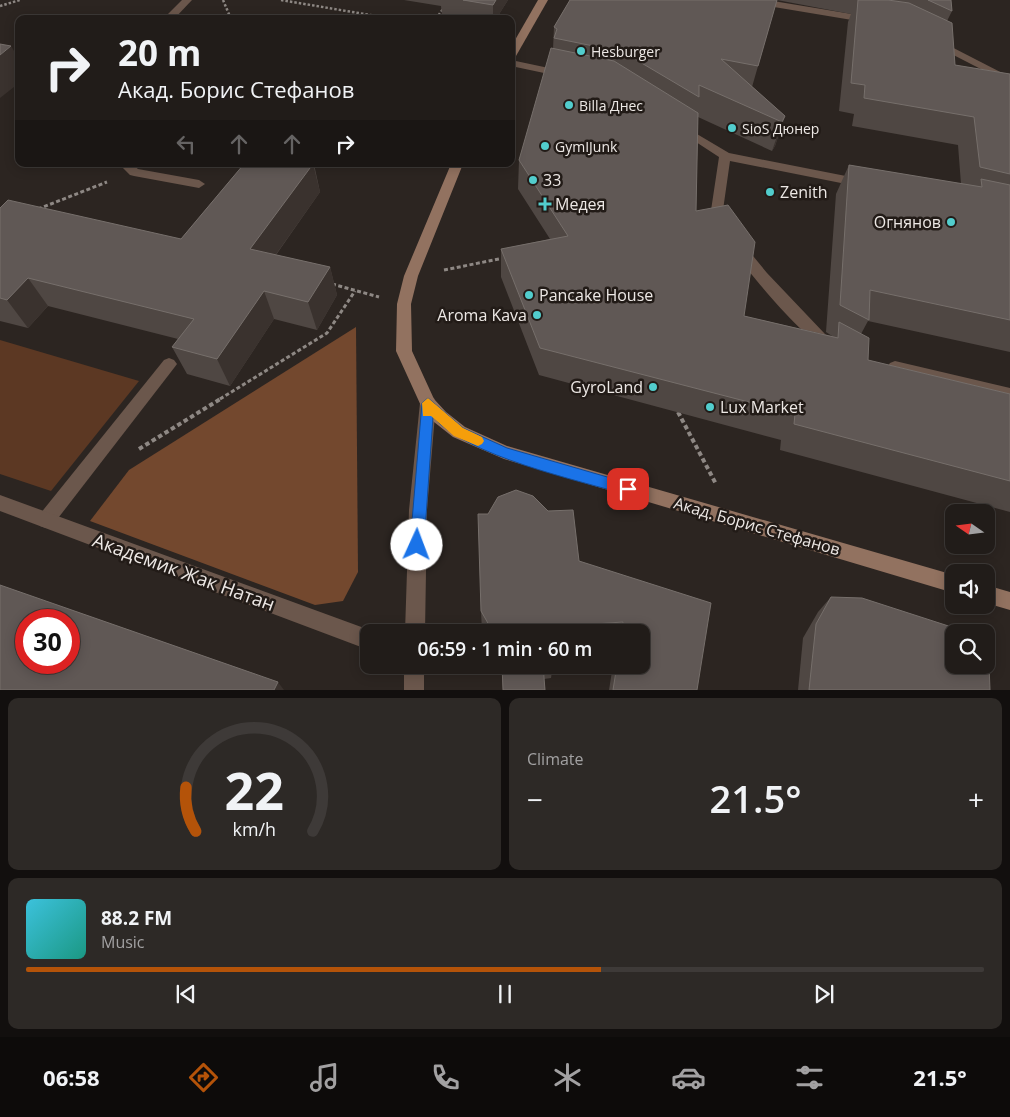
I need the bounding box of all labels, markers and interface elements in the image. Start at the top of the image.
text: 20 m [118,29,201,76]
icon: right [35,35,100,100]
place label: Hesburger [591,42,660,61]
marker: Hesburger [575,45,587,57]
text: Акад. Борис Стефанов [118,74,354,104]
place label: Billa Днес [579,96,643,115]
marker: Billa Днес [563,99,575,111]
place label: SioS Дюнер [742,119,819,138]
marker: SioS Дюнер [726,122,738,134]
icon: left [172,130,200,158]
icon: ahead [225,130,253,158]
icon: ahead [278,130,306,158]
icon: right [331,130,359,158]
place label: GymIJunk [555,137,618,156]
marker: GymIJunk [539,140,551,152]
place label: 33 [543,169,561,191]
marker: 33 [527,174,539,186]
place label: Zenith [780,181,828,203]
marker: Zenith [764,186,776,198]
place label: Медея [555,193,605,215]
marker: Медея [539,198,551,210]
place label: Огнянов [874,211,941,233]
marker: Огнянов [945,216,957,228]
place label: Pancake House [539,284,653,306]
marker: Pancake House [523,289,535,301]
place label: Aroma Kava [437,304,527,326]
marker: Aroma Kava [531,309,543,321]
place label: GyroLand [570,376,643,398]
marker: GyroLand [647,381,659,393]
place label: Lux Market [720,396,804,418]
marker: Lux Market [704,401,716,413]
pin [607,468,649,510]
icon: arrive [614,475,642,503]
street label: Акад. Борис Стефанов [671,492,843,560]
north arrow [945,504,995,554]
map controls [945,504,995,674]
position arrow [390,518,442,570]
street label: Академик Жак Натан [89,527,279,617]
button: sound [945,564,995,614]
speed limit sign: 30 [15,609,80,674]
button: search [945,624,995,674]
text: 06:59 · 1 min · 60 m [418,636,592,662]
text: Climate [527,748,584,770]
text: 22 [225,754,284,825]
text: 21.5° [710,772,801,824]
text: − [527,780,543,818]
text: + [968,780,984,818]
text: km/h [233,817,276,841]
text: 88.2 FM [101,905,172,931]
text: Music [101,931,145,953]
icon: previous [172,980,200,1008]
icon: pause [491,980,519,1008]
icon: next [810,980,838,1008]
icon: directions [186,1060,221,1095]
icon: music [307,1060,342,1095]
icon: phone [428,1060,463,1095]
icon: climate [550,1060,585,1095]
icon: car [671,1060,706,1095]
icon: filters [792,1060,827,1095]
text: 06:58 [43,1062,100,1092]
text: 21.5° [913,1062,967,1092]

